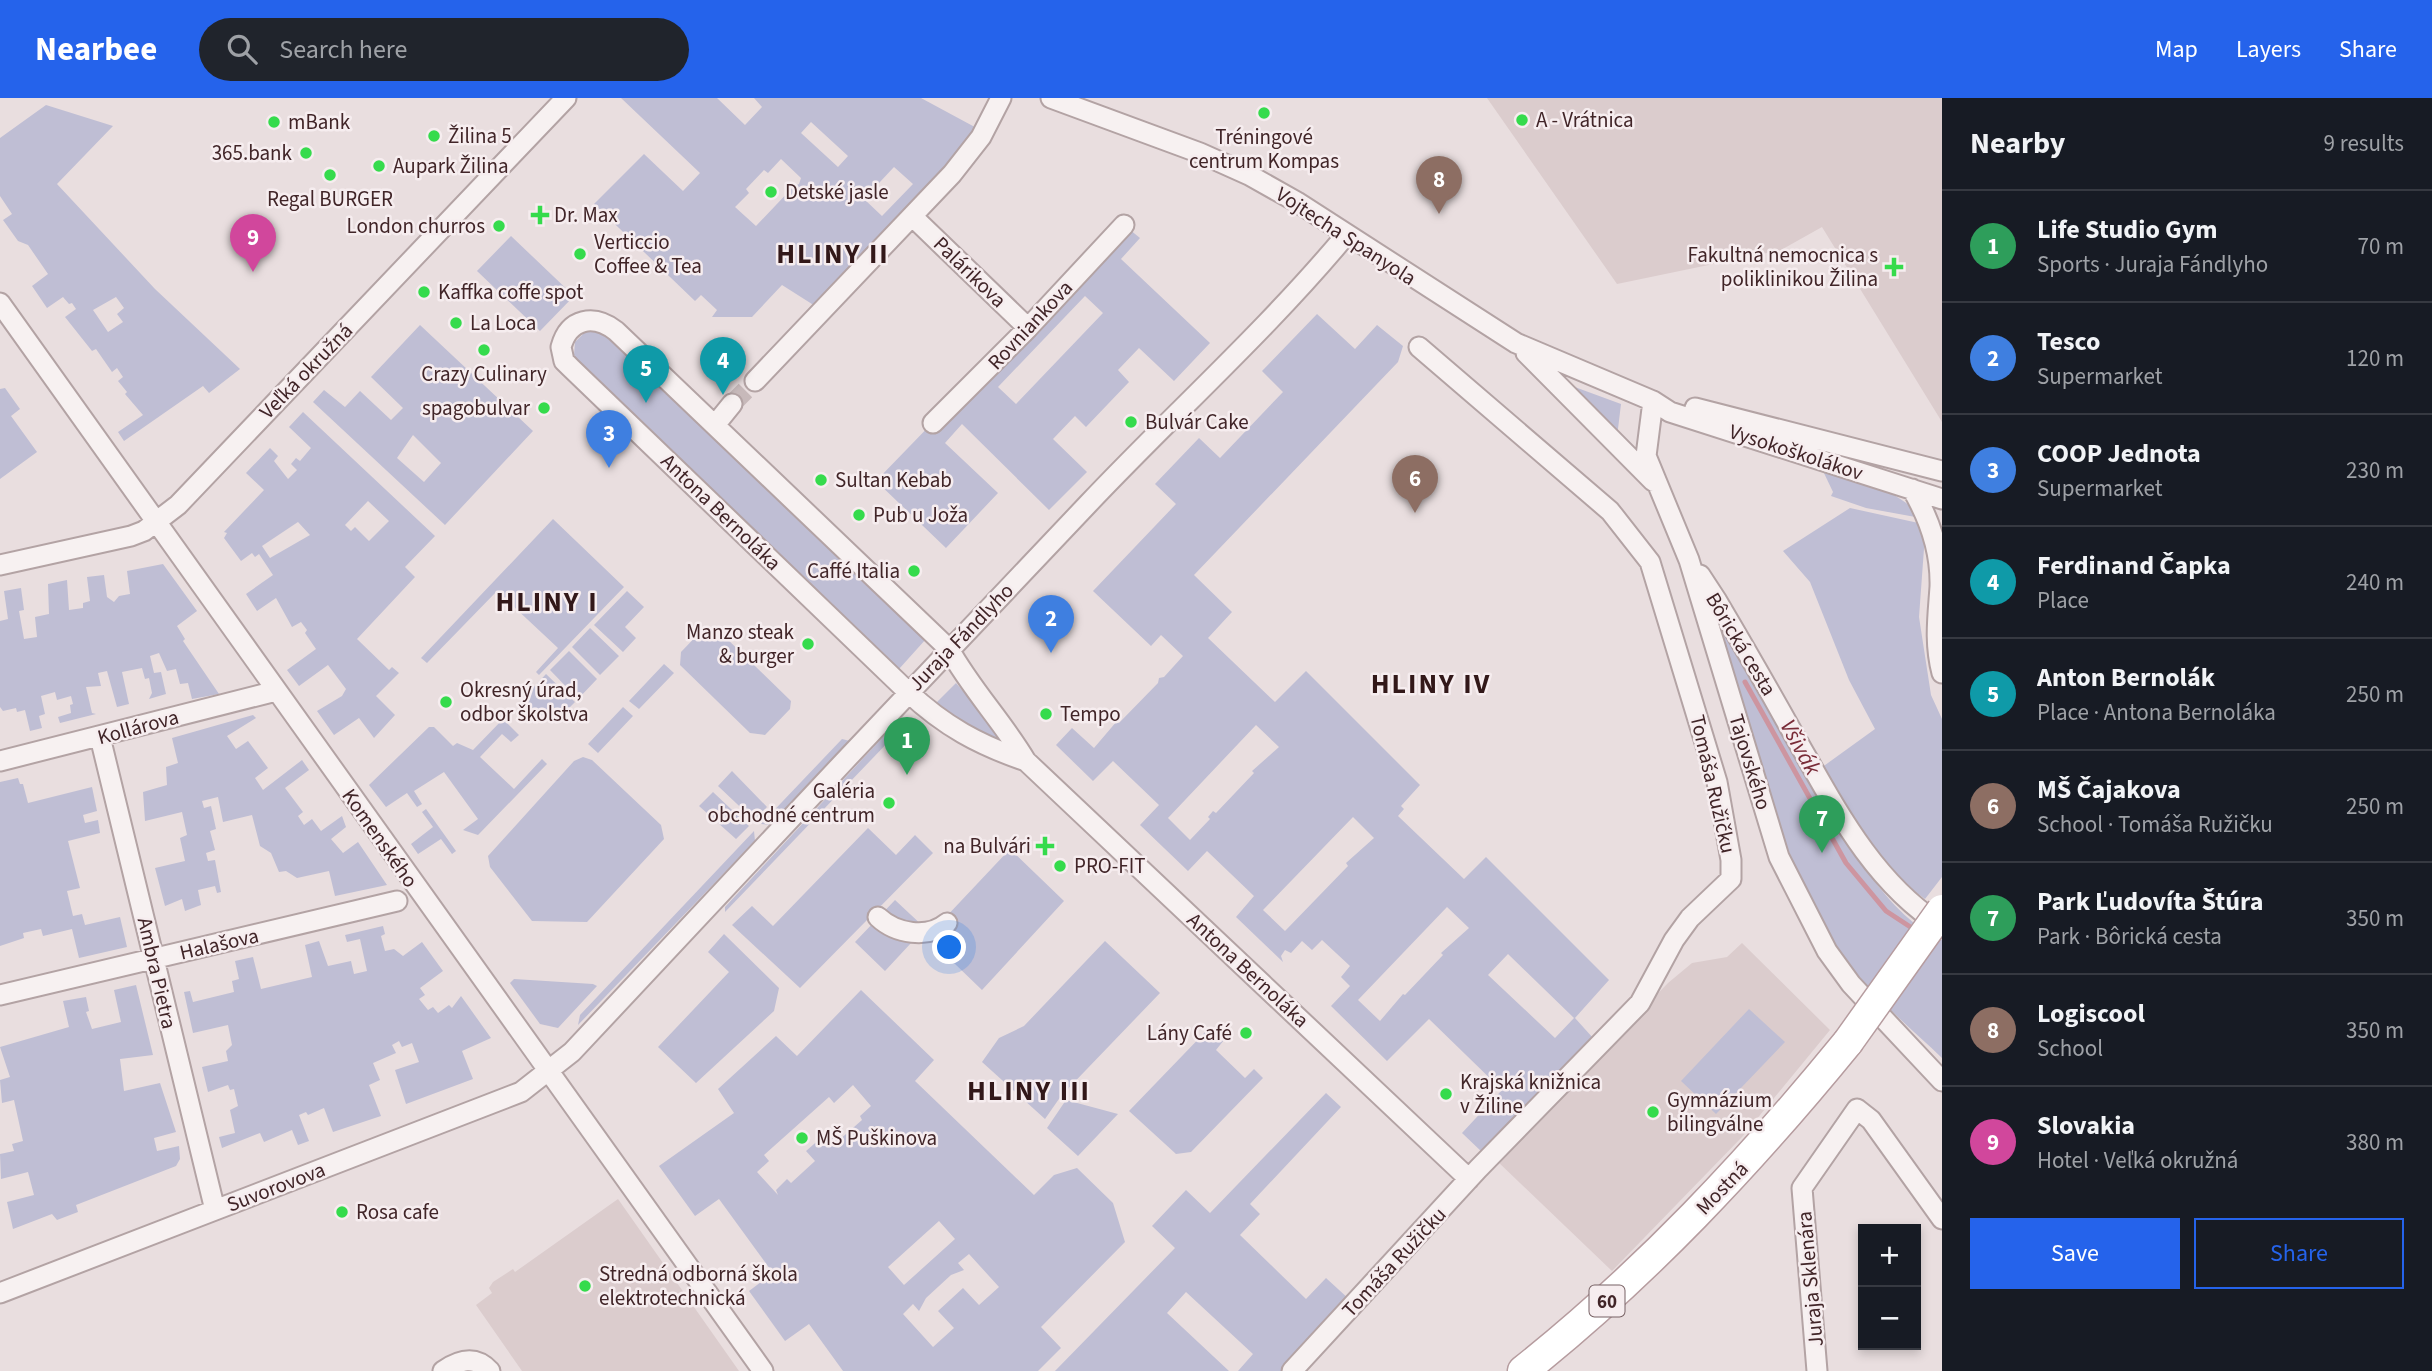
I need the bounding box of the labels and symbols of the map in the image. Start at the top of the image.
marker: Tréningové centrum Kompas [1256,105,1272,121]
place label: A - Vrátnica [1536,105,1634,135]
place label: mBank [288,107,351,137]
marker: A - Vrátnica [1514,112,1530,128]
marker: mBank [266,114,282,130]
place label: Žilina 5 [448,121,512,151]
place label: Tréningové centrum Kompas [1189,122,1339,176]
marker: Žilina 5 [426,128,442,144]
place label: 365.bank [212,138,293,168]
marker: 365.bank [298,145,314,161]
place label: Aupark Žilina [393,151,509,181]
pin: 8 [1416,156,1462,214]
marker: Aupark Žilina [371,158,387,174]
marker: Regal BURGER [322,167,338,183]
place label: Detské jasle [785,177,889,207]
street label: Vojtecha Spanyola [1270,179,1422,293]
place label: Regal BURGER [267,184,393,214]
marker: Detské jasle [763,184,779,200]
place label: Dr. Max [554,200,618,230]
marker: Dr. Max [532,207,548,223]
place label: London churros [347,211,485,241]
pin: 9 [230,214,276,272]
marker: London churros [491,218,507,234]
place label: Verticcio Coffee & Tea [594,227,702,281]
street label: Palárikova [927,230,1013,314]
district label: HLINY II [776,234,890,274]
place label: Fakultná nemocnica s poliklinikou Žilina [1688,240,1878,294]
marker: Verticcio Coffee & Tea [572,246,588,262]
marker: Fakultná nemocnica s poliklinikou Žilina [1884,257,1904,277]
street label: Rovniankova [981,273,1079,377]
place label: Kaffka coffe spot [438,277,583,307]
marker: Kaffka coffe spot [416,284,432,300]
place label: La Loca [470,308,536,338]
marker: La Loca [448,315,464,331]
street label: Veľká okružná [253,316,359,426]
pin: 4 [700,337,746,395]
marker: Crazy Culinary [476,342,492,358]
pin: 5 [623,345,669,403]
place label: Crazy Culinary [421,359,547,389]
place label: spagobulvar [422,393,531,423]
marker: spagobulvar [536,400,552,416]
place label: Bulvár Cake [1145,407,1249,437]
pin: 3 [586,410,632,468]
marker: Bulvár Cake [1123,414,1139,430]
street label: Vysokoškolákov [1725,416,1867,488]
street label: Antona Bernoláka [654,447,788,577]
pin: 6 [1392,455,1438,513]
place label: Sultan Kebab [835,465,952,495]
marker: Sultan Kebab [813,472,829,488]
place label: Pub u Joža [873,500,968,530]
marker: Pub u Joža [851,507,867,523]
place label: Caffé Italia [807,556,900,586]
marker: Caffé Italia [906,563,922,579]
street label: Juraja Fándlyho [902,576,1020,698]
district label: HLINY I [495,582,599,622]
street label: Bôrická cesta [1698,587,1784,701]
pin: 2 [1028,595,1074,653]
place label: Manzo steak & burger [686,617,795,671]
marker: Manzo steak & burger [800,636,816,652]
district label: HLINY IV [1371,664,1491,704]
place label: Okresný úrad, odbor školstva [460,675,589,729]
marker: Okresný úrad, odbor školstva [438,694,454,710]
place label: Tempo [1060,699,1121,729]
street label: Kollárova [94,702,182,752]
marker: Tempo [1038,706,1054,722]
street label: Tajovského [1721,710,1779,814]
street label: Tomáša Ružičku [1682,712,1744,856]
water label: Všivák [1772,713,1830,782]
pin: 1 [884,717,930,775]
place label: Galéria obchodné centrum [708,776,875,830]
street label: Komenského [335,782,425,894]
marker: Galéria obchodné centrum [881,795,897,811]
pin: 7 [1799,795,1845,853]
place label: na Bulvári [943,831,1031,861]
marker: na Bulvári [1037,838,1053,854]
place label: PRO-FIT [1074,851,1145,881]
marker: PRO-FIT [1052,858,1068,874]
street label: Antona Bernoláka [1180,905,1316,1035]
street label: Ambra Pietra [130,914,184,1032]
street label: Halašova [177,920,261,968]
your location [932,930,966,964]
place label: Lány Café [1147,1018,1232,1048]
marker: Lány Café [1238,1025,1254,1041]
place label: Krajská knižnica v Žiline [1460,1067,1601,1121]
district label: HLINY III [967,1071,1091,1111]
place label: Gymnázium bilingválne [1667,1085,1772,1139]
marker: Krajská knižnica v Žiline [1438,1086,1454,1102]
marker: Gymnázium bilingválne [1645,1104,1661,1120]
place label: MŠ Puškinova [816,1123,937,1153]
marker: MŠ Puškinova [794,1130,810,1146]
street label: Suvorovova [222,1155,330,1219]
street label: Mostná [1689,1155,1755,1221]
place label: Rosa cafe [356,1197,439,1227]
street label: Tomáša Ružičku [1335,1200,1453,1324]
marker: Rosa cafe [334,1204,350,1220]
street label: Juraja Sklenára [1789,1210,1831,1348]
place label: Stredná odborná škola elektrotechnická [599,1259,798,1313]
marker: Stredná odborná škola elektrotechnická [577,1278,593,1294]
road number: 60 [1590,1286,1624,1316]

